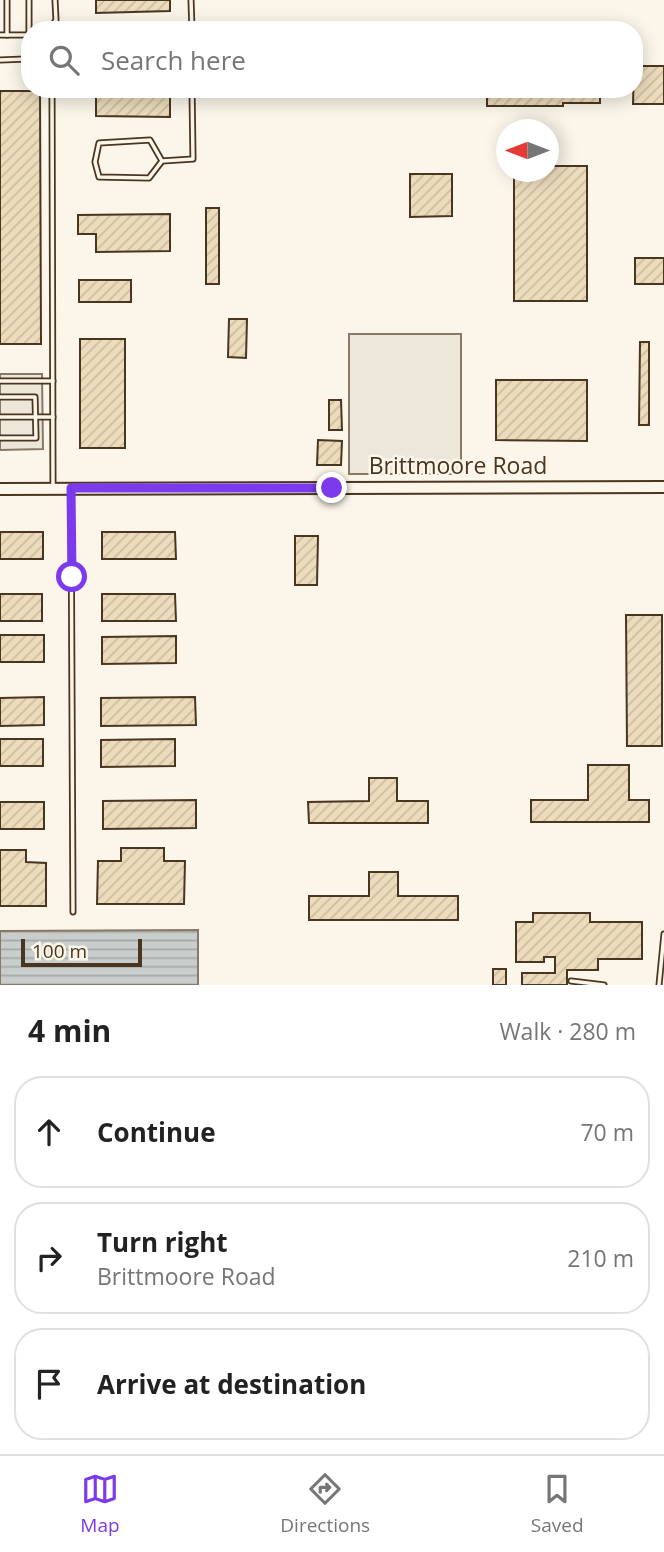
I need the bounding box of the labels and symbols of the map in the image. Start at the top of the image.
north arrow [496,119,559,182]
street label: Brittmoore Road [369,449,547,481]
route end [316,472,347,503]
route start [56,561,87,592]
scale bar [21,936,142,968]

